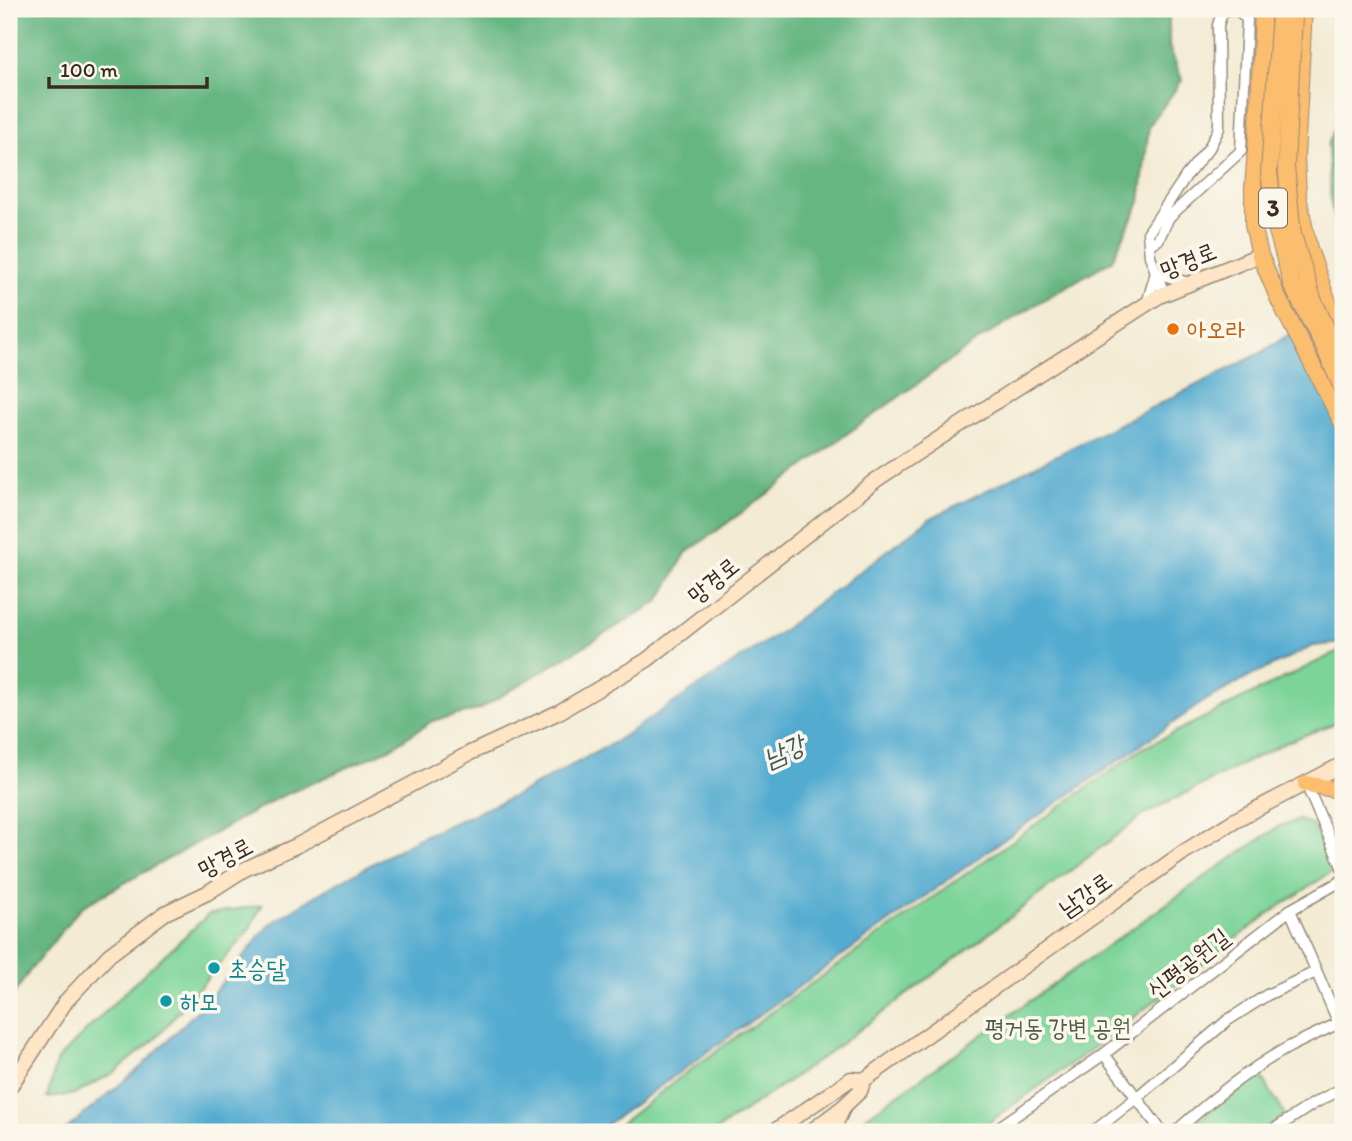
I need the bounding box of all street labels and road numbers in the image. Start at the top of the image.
road number: 3 [1259,188,1287,228]
street label: 망경로 [1156,236,1220,284]
street label: 망경로 [681,551,745,609]
street label: 망경로 [193,831,257,883]
street label: 남강로 [1053,866,1117,922]
street label: 신평공원길 [1141,922,1235,1004]

